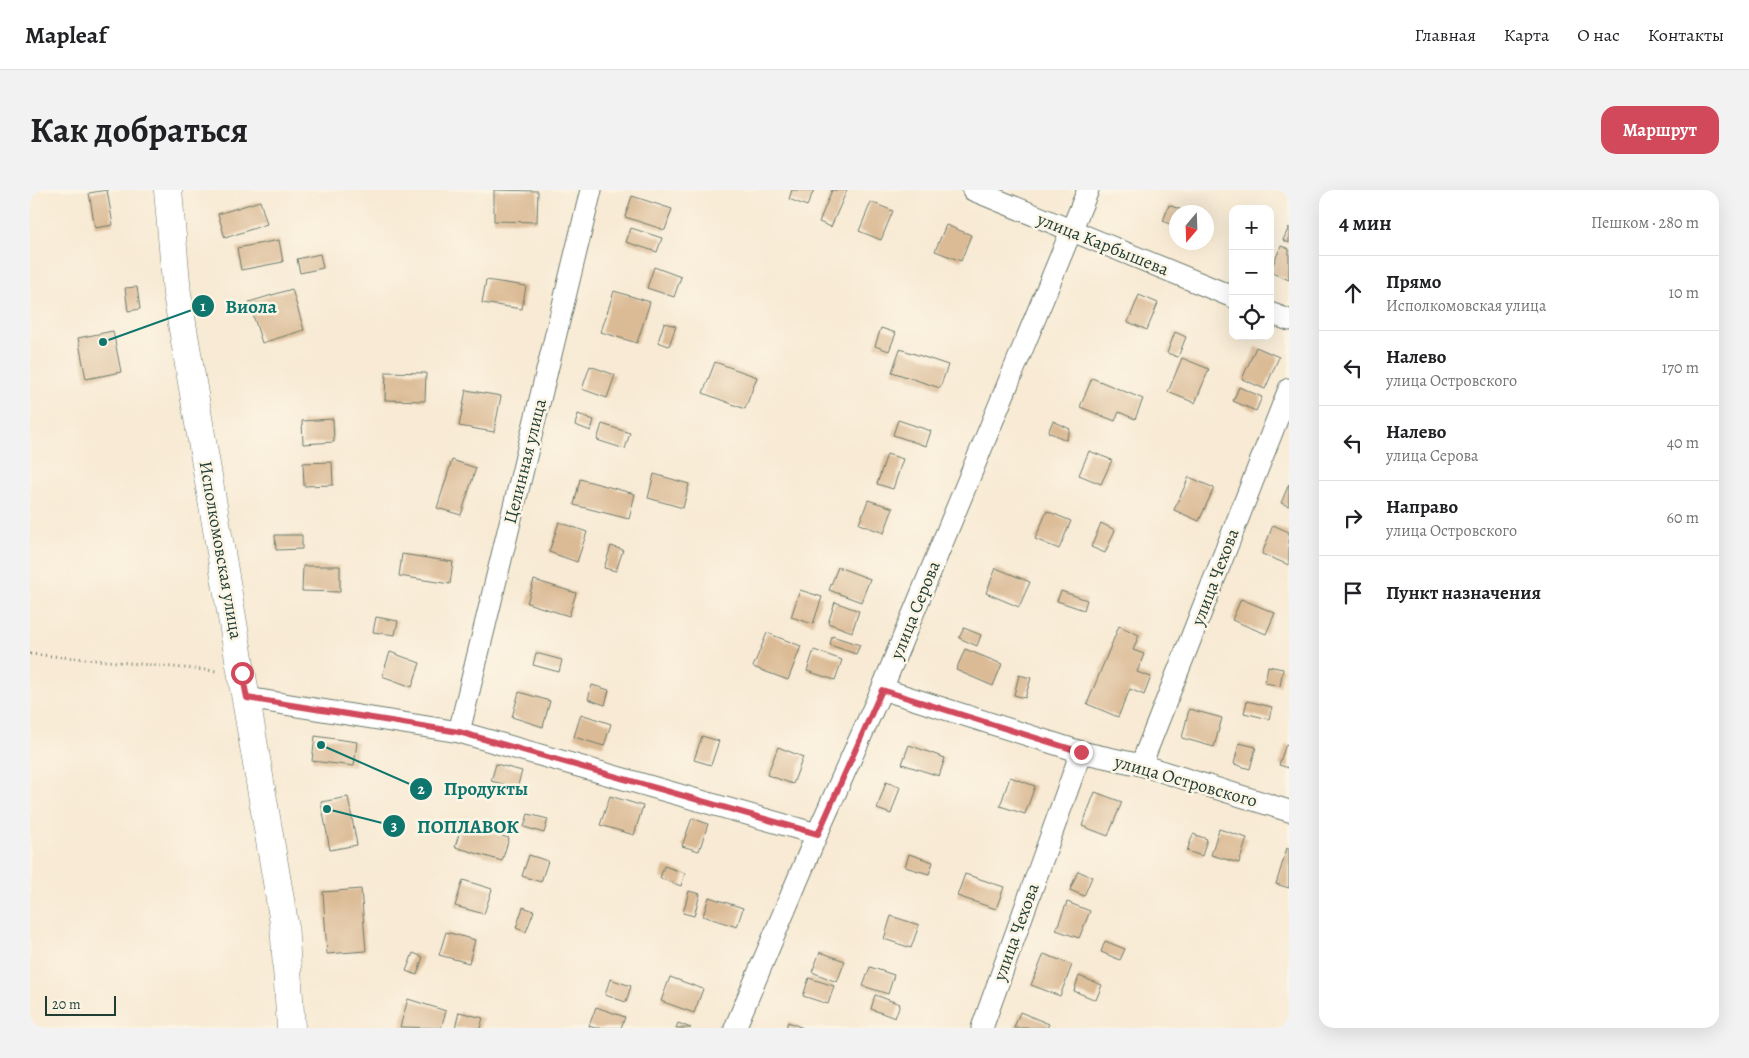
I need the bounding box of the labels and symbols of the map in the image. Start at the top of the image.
north arrow [1169,205,1214,250]
street label: улица Карбышева [1033,206,1173,282]
callout: Виола [190,289,287,323]
text: Виола [225,294,278,320]
text: 1 [200,296,206,316]
street label: Целинная улица [498,395,552,526]
street label: Исполкомовская улица [194,459,249,642]
street label: улица Чехова [1185,524,1245,630]
street label: улица Серова [884,557,946,664]
route start [231,662,254,685]
route end [1070,741,1093,764]
street label: улица Островского [1111,749,1260,813]
callout: Продукты [409,772,538,806]
text: Продукты [444,776,528,802]
text: 2 [417,779,425,799]
callout: ПОПЛАВОК [382,809,529,843]
text: ПОПЛАВОК [417,814,519,840]
text: 3 [391,816,397,836]
street label: улица Чехова [987,879,1045,985]
scale bar [45,993,116,1016]

